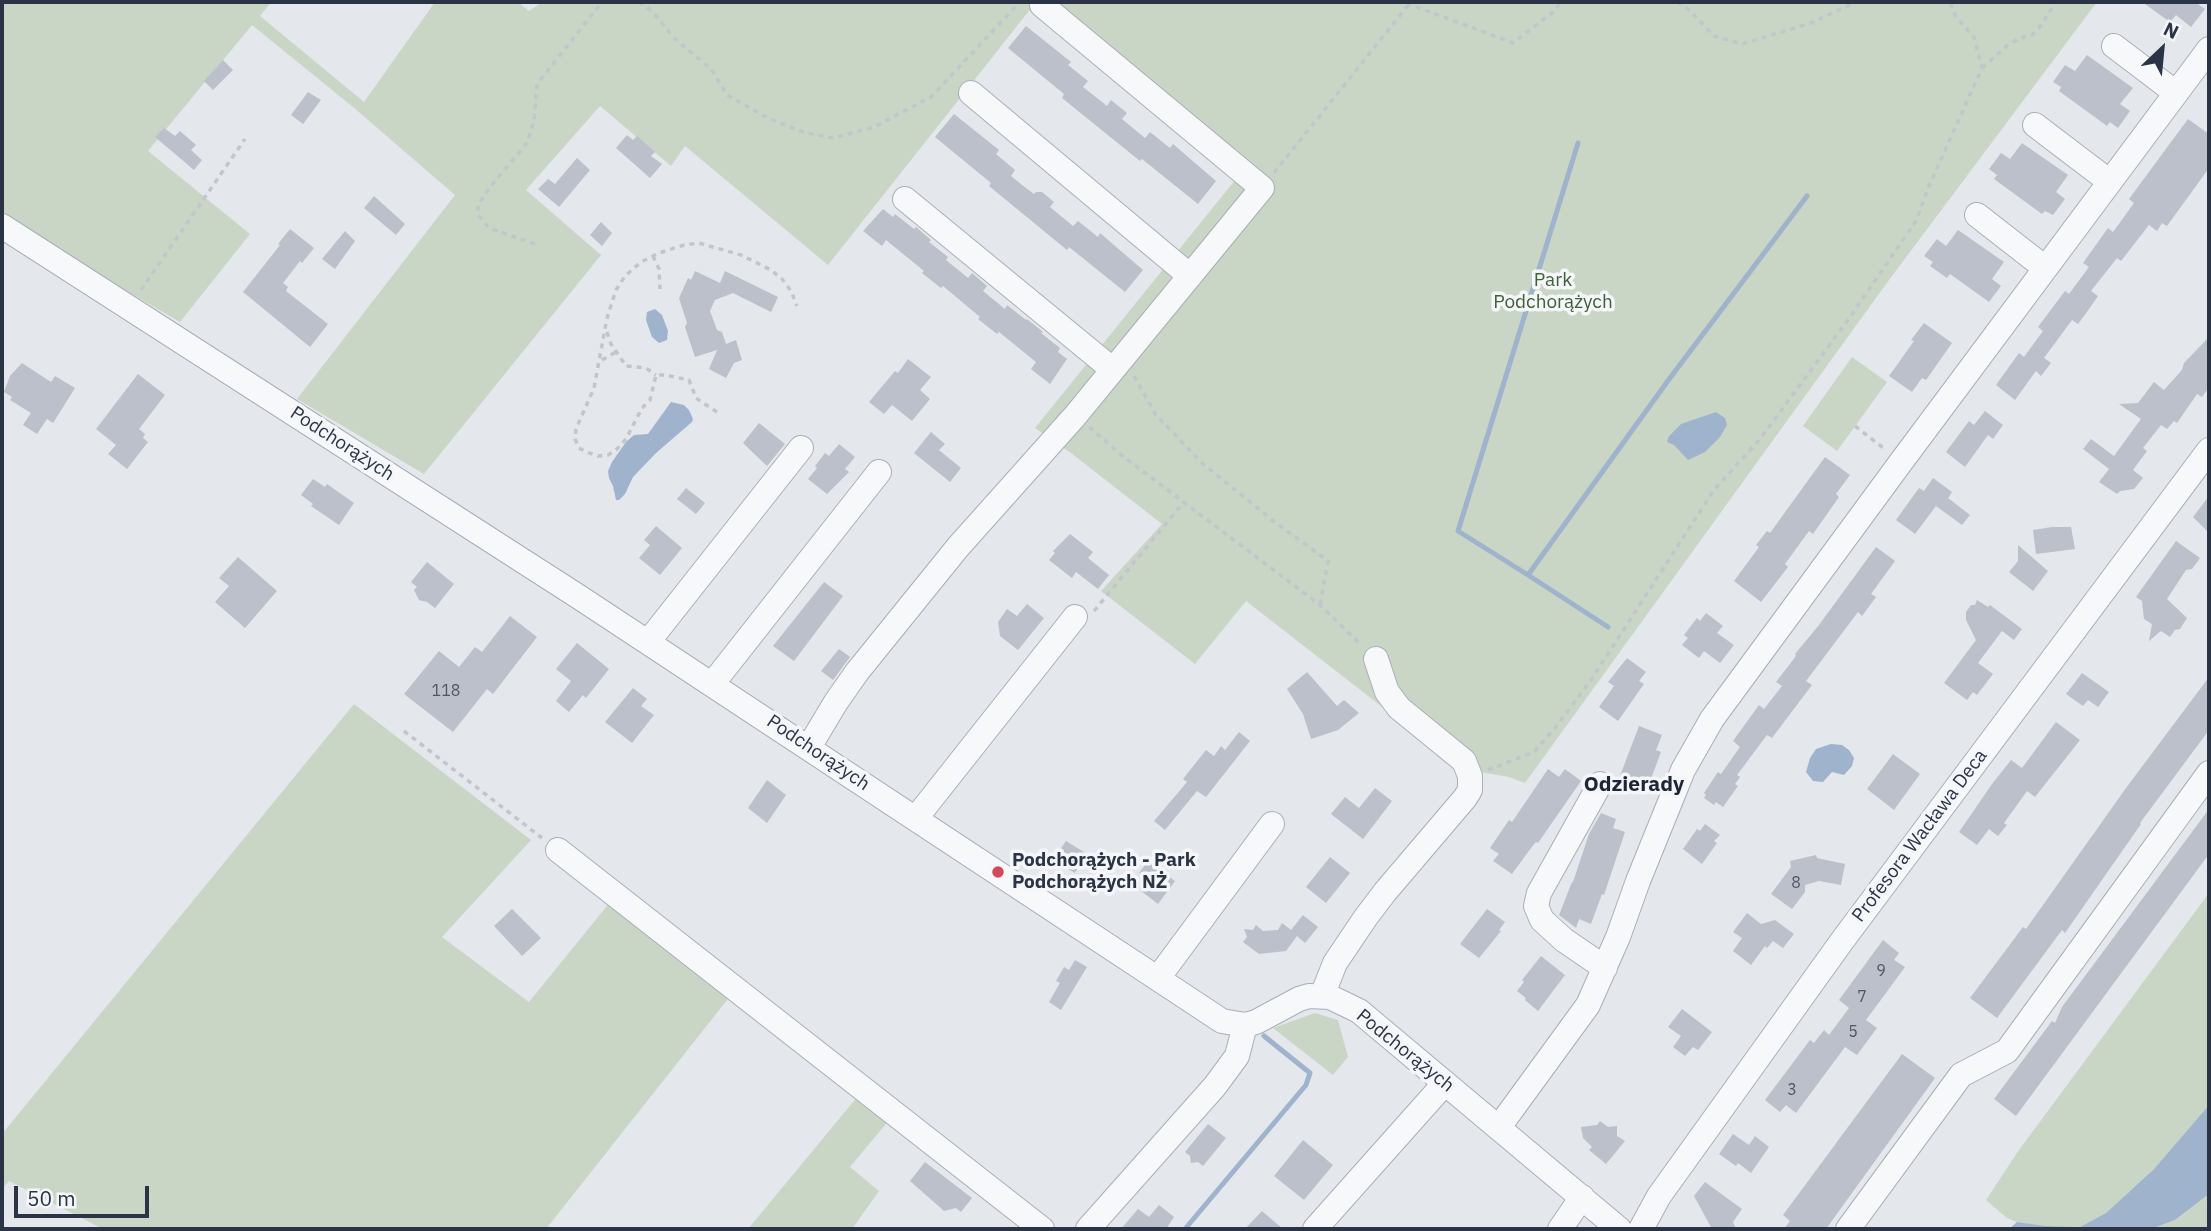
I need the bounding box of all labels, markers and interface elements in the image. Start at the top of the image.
north arrow [2127,14,2197,84]
text: N [2160,16,2183,44]
park label: Park Podchorążych [1493,270,1613,314]
street label: Podchorążych [286,402,398,486]
house number: 118 [432,681,460,701]
street label: Podchorążych [762,710,874,796]
street label: Profesora Wacława Deca [1848,745,1992,927]
district label: Odzierady [1584,772,1684,798]
place label: Podchorążych - Park Podchorążych NŻ [1012,850,1196,894]
marker: Podchorążych - Park Podchorążych NŻ [990,864,1006,880]
house number: 8 [1791,873,1801,893]
house number: 9 [1876,961,1886,981]
house number: 7 [1857,987,1867,1007]
street label: Podchorążych [1351,1005,1459,1097]
house number: 5 [1848,1022,1858,1042]
house number: 3 [1787,1080,1797,1100]
scale bar [18,1172,152,1216]
text: 50 m [27,1184,76,1212]

